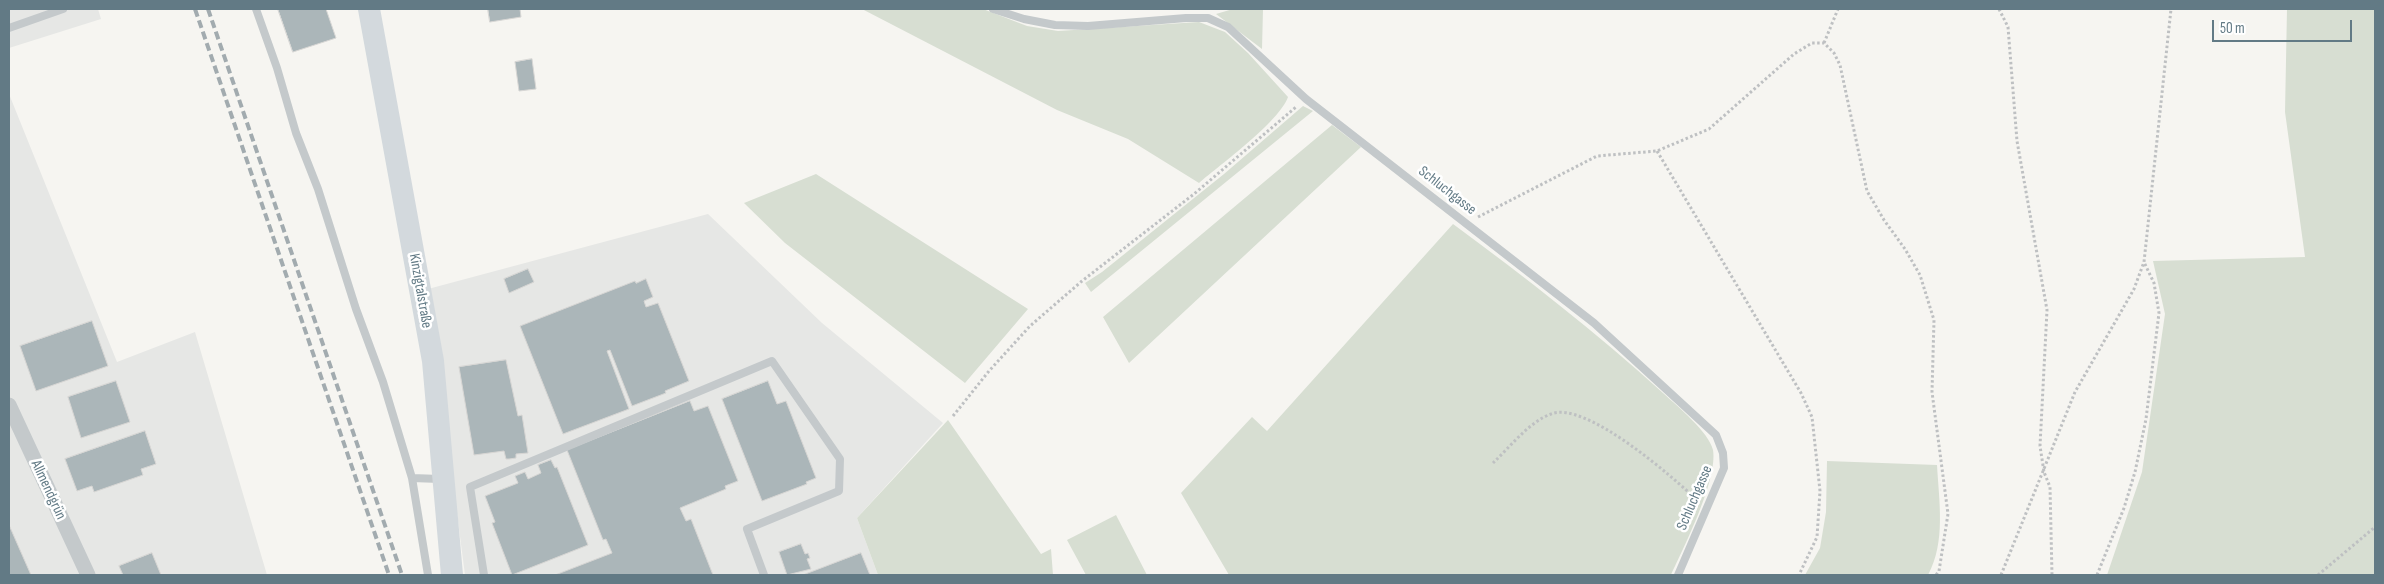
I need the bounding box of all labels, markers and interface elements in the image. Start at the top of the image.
scale bar [2214,10,2354,42]
text: 50 m [2220,19,2245,38]
street label: Schluchgasse [1414,163,1480,219]
street label: Kinzigtalstraße [405,252,435,330]
street label: Allmendgrün [26,457,70,523]
street label: Schluchgasse [1673,463,1717,533]

